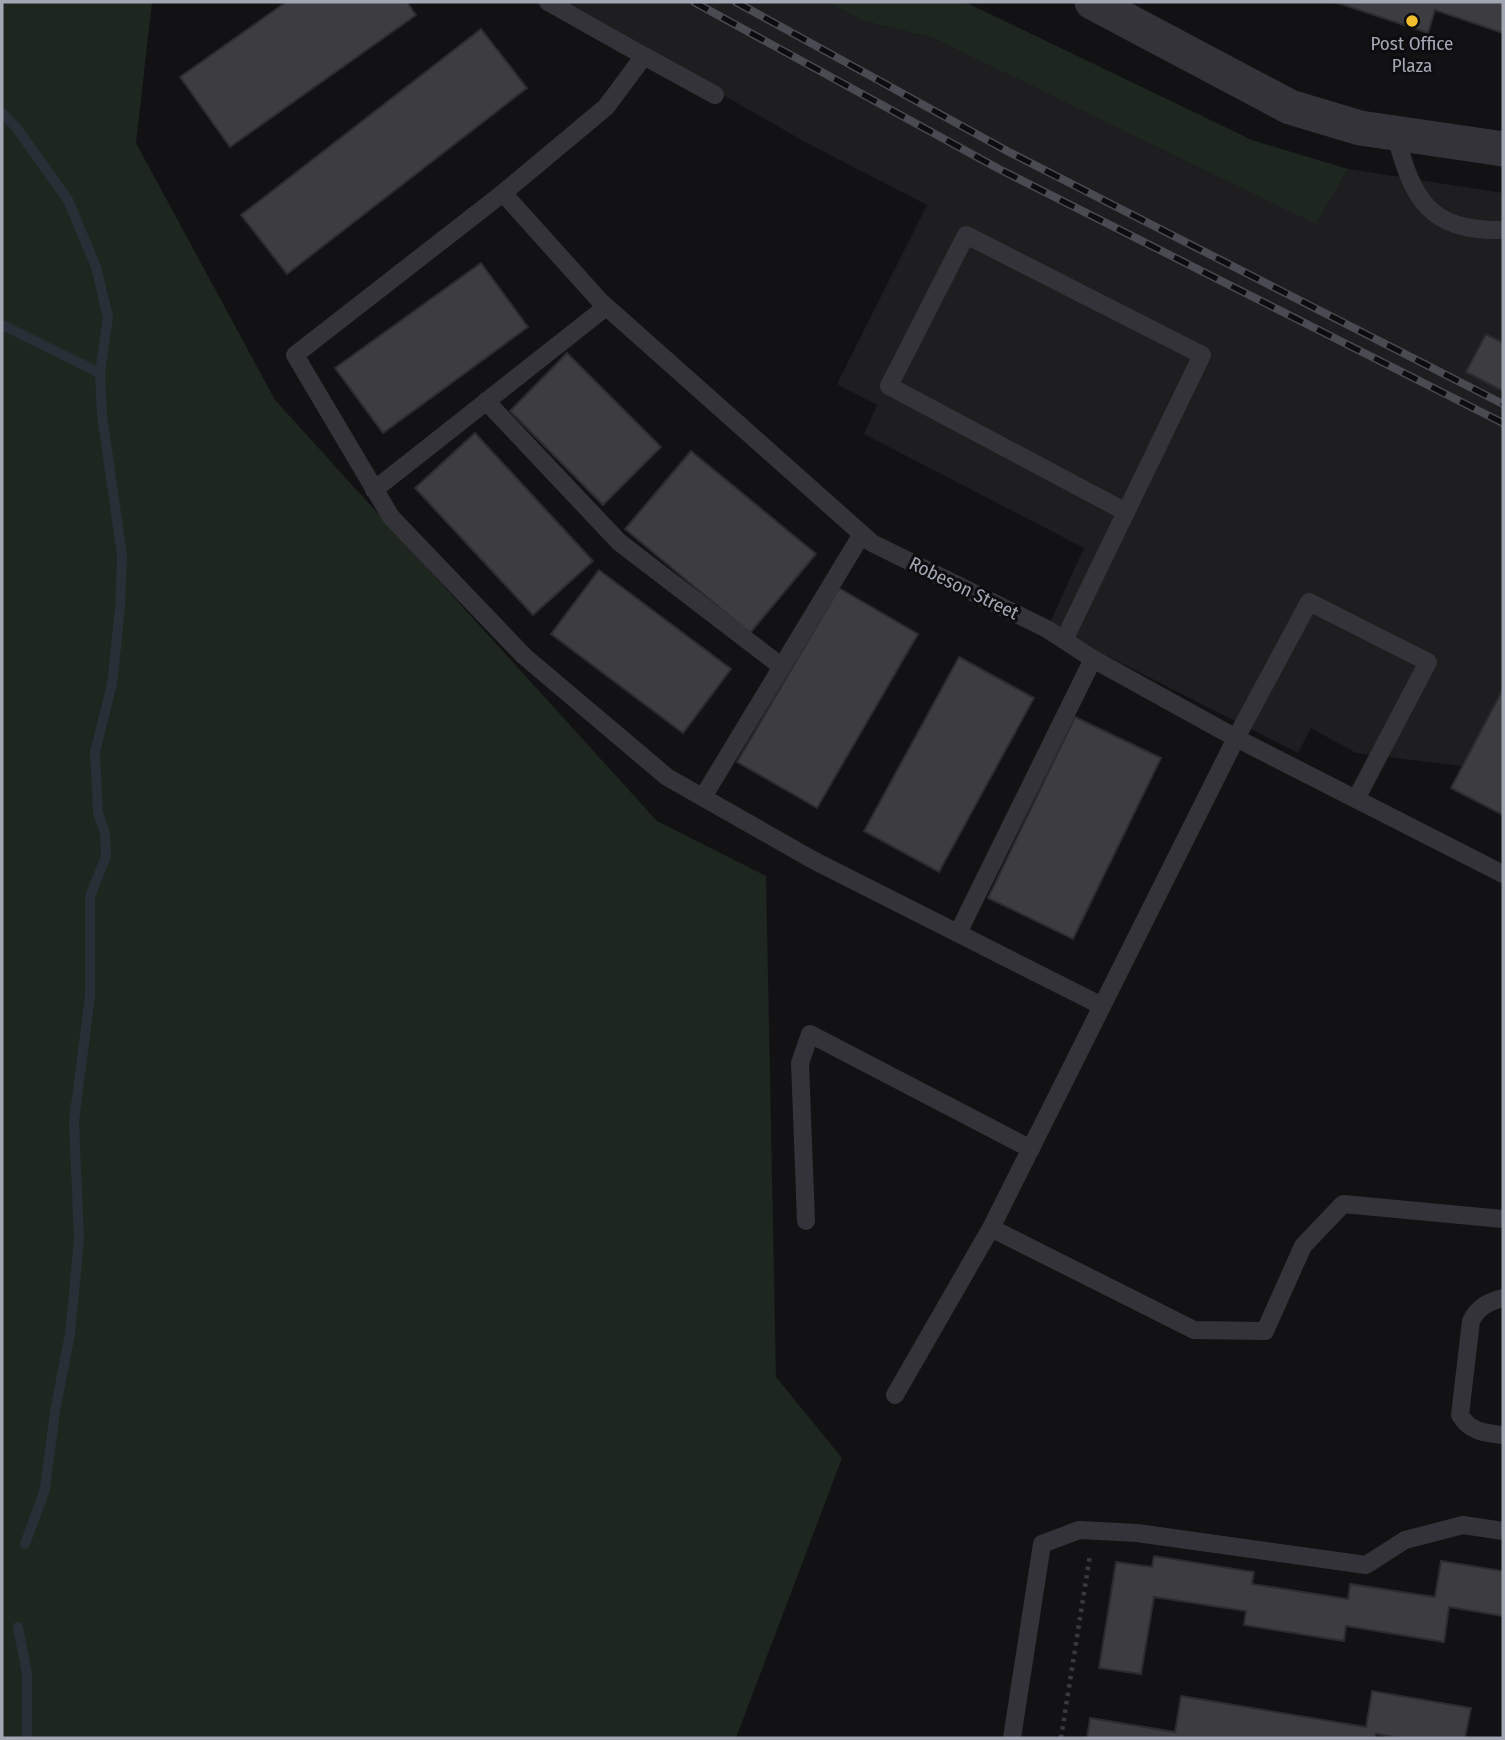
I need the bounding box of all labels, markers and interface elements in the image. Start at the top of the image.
marker: Post Office Plaza [1404,13,1420,29]
place label: Post Office Plaza [1371,32,1454,77]
street label: Robeson Street [906,552,1023,625]

